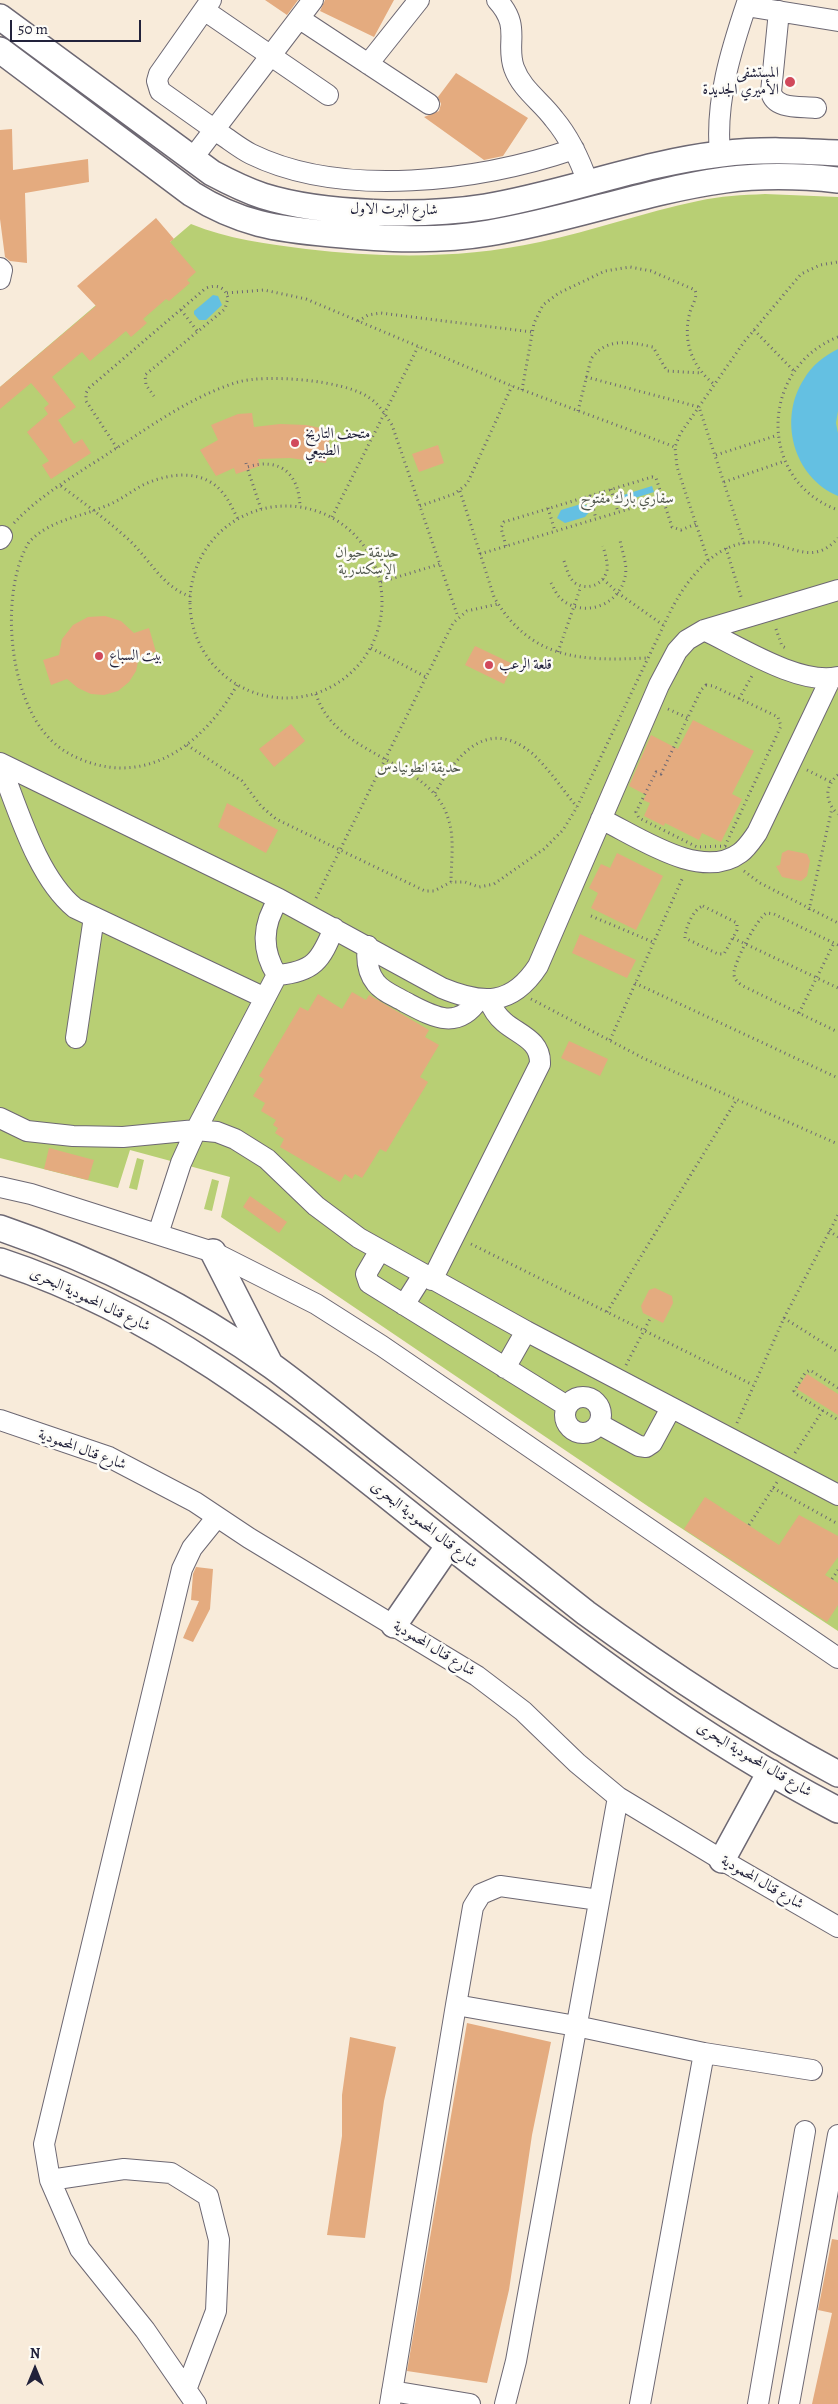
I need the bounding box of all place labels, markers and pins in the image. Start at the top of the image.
place label: المستشفى الأميري الجديدة [703,64,779,99]
marker: المستشفى الأميري الجديدة [783,75,797,89]
place label: متحف التاريخ الطبيعي [305,425,370,460]
marker: متحف التاريخ الطبيعي [289,437,301,449]
place label: بيت السباع [109,647,162,665]
marker: بيت السباع [93,650,105,662]
place label: قلعة الرعب [499,656,552,674]
marker: قلعة الرعب [483,659,495,671]

